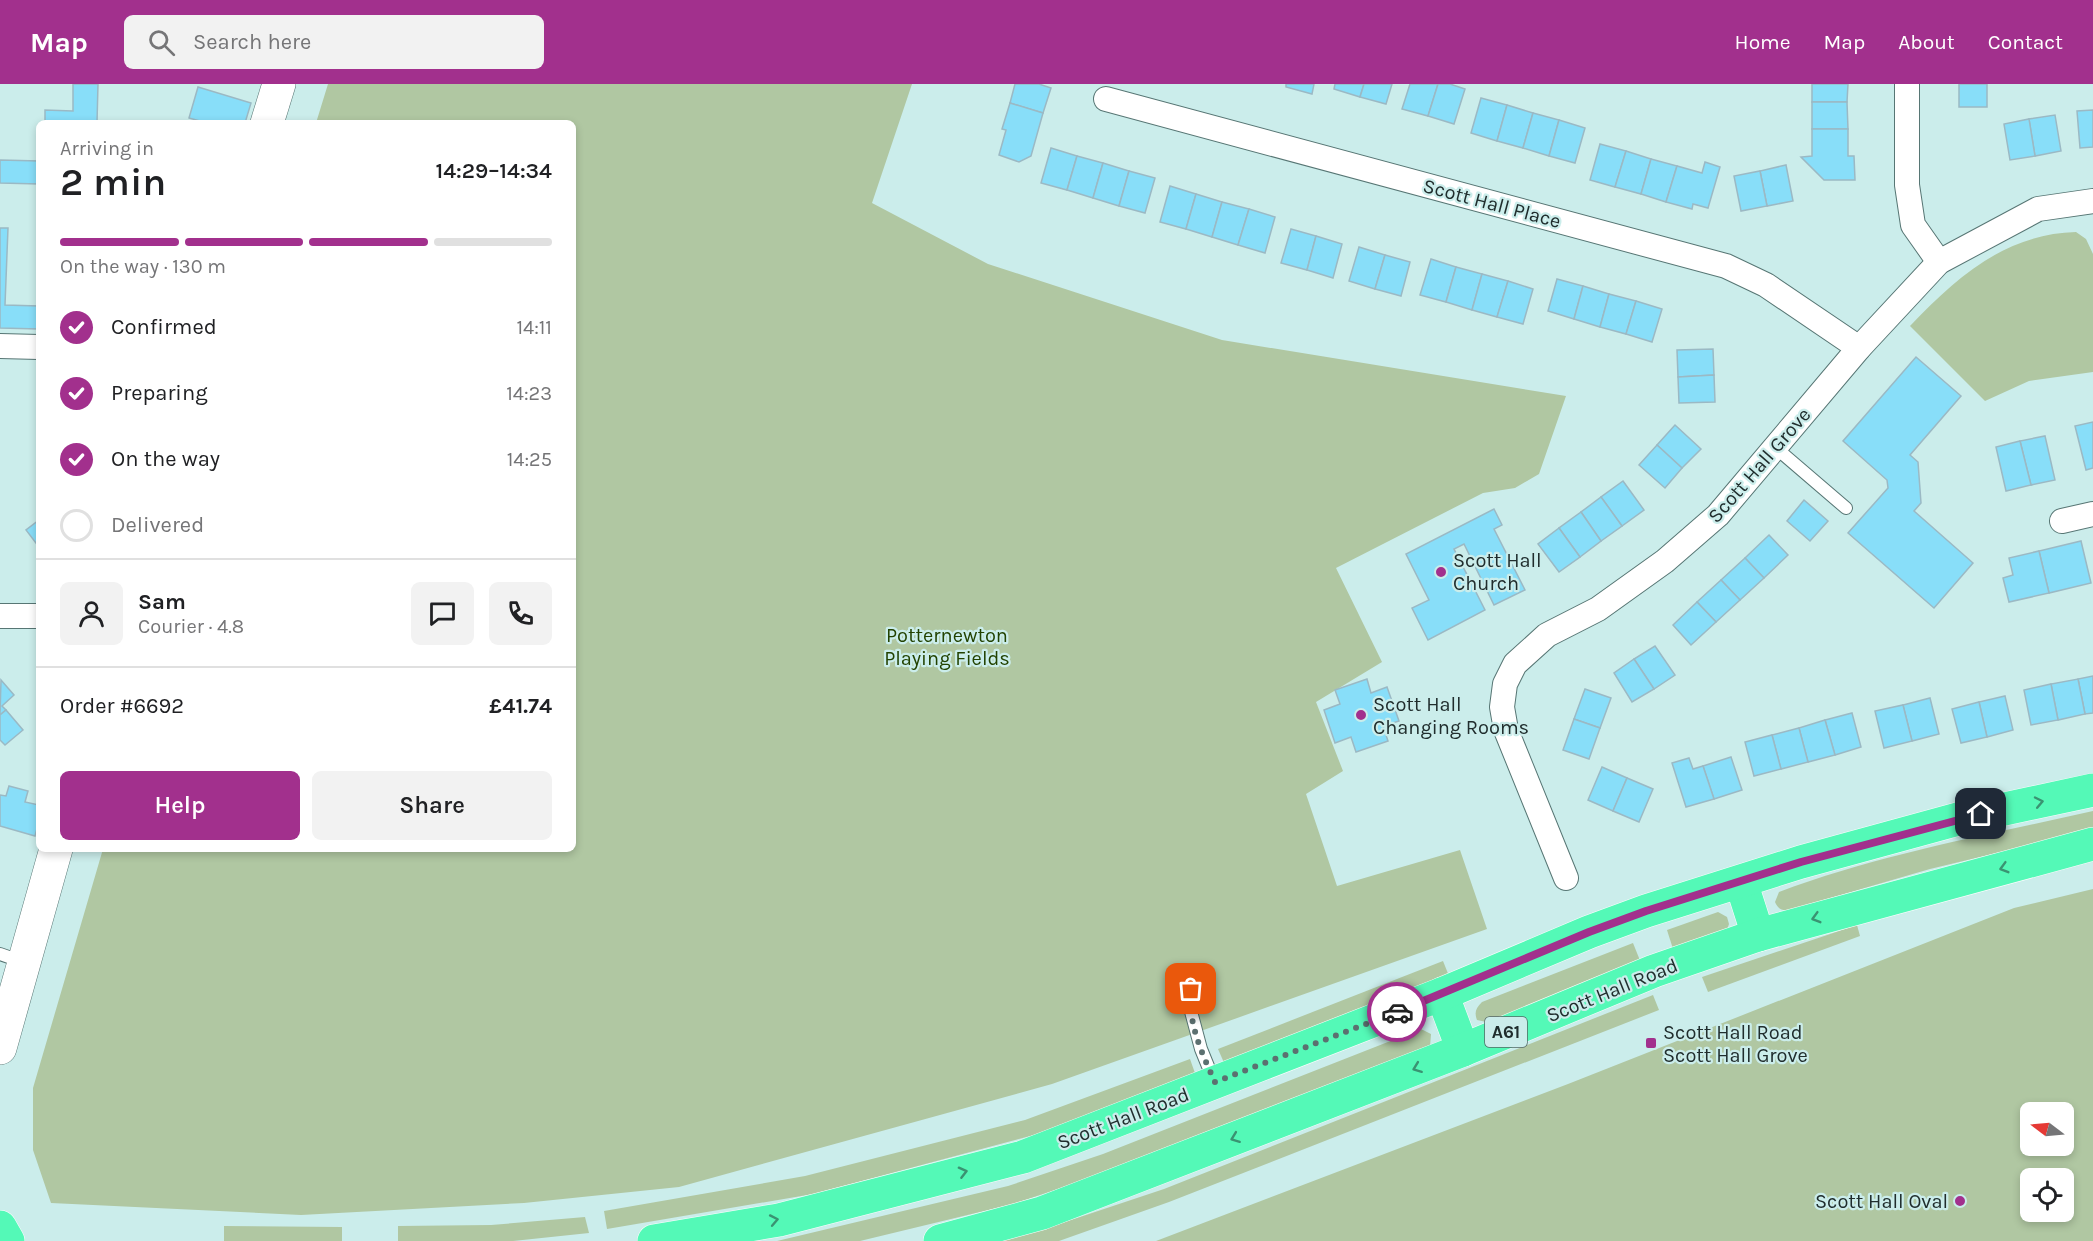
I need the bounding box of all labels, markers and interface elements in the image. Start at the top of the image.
search box [124,15,544,69]
text: Map [30,26,88,59]
icon: search [145,26,178,59]
text: Search here [193,29,311,55]
text: Home [1735,30,1791,54]
text: Map [1824,30,1865,54]
text: About [1898,30,1955,54]
text: Contact [1988,30,2063,54]
text: Arriving in [60,137,154,160]
text: 14:29–14:34 [435,158,552,184]
text: 2 min [60,159,166,205]
street label: Scott Hall Place [1420,174,1563,233]
text: On the way · 130 m [60,255,226,278]
icon: check [60,311,93,344]
text: Confirmed [111,314,217,340]
text: 14:11 [516,316,552,339]
icon: check [60,377,93,410]
text: Preparing [111,380,208,406]
text: 14:23 [506,382,552,405]
street label: Scott Hall Grove [1703,403,1816,528]
icon: check [60,443,93,476]
text: On the way [111,446,220,472]
text: 14:25 [507,448,552,471]
text: Delivered [111,512,204,538]
place label: Scott Hall Church [1453,549,1542,595]
marker: Scott Hall Church [1434,565,1448,579]
button: person [60,582,123,645]
button: chat [411,582,474,645]
button: phone [489,582,552,645]
text: Sam [138,589,186,615]
text: Courier · 4.8 [138,615,244,638]
park label: Potternewton Playing Fields [884,624,1010,670]
text: Order #6692 [60,693,184,719]
text: £41.74 [489,693,552,719]
place label: Scott Hall Changing Rooms [1373,693,1529,739]
marker: Scott Hall Changing Rooms [1354,708,1368,722]
button: Help [60,771,300,840]
button: Share [312,771,552,840]
pin [1955,788,2006,839]
one-way arrow [2034,796,2044,809]
icon: home [1964,797,1997,830]
one-way arrow [1999,861,2010,873]
one-way arrow [1811,911,1822,923]
street label: Scott Hall Road [1543,954,1681,1027]
pin [1165,963,1216,1014]
icon: bag [1174,972,1207,1005]
courier [1367,982,1427,1042]
icon: car [1381,996,1414,1029]
road number: A61 [1485,1017,1527,1047]
place label: Scott Hall Road Scott Hall Grove [1663,1021,1808,1067]
marker: Scott Hall Road Scott Hall Grove [1644,1036,1658,1050]
one-way arrow [1412,1060,1423,1073]
street label: Scott Hall Road [1054,1083,1192,1154]
north arrow [2020,1102,2074,1156]
map controls [2020,1102,2074,1222]
one-way arrow [1230,1131,1241,1143]
one-way arrow [958,1167,968,1180]
button: locate [2020,1168,2074,1222]
place label: Scott Hall Oval [1815,1190,1948,1213]
marker: Scott Hall Oval [1953,1194,1967,1208]
one-way arrow [769,1214,779,1227]

